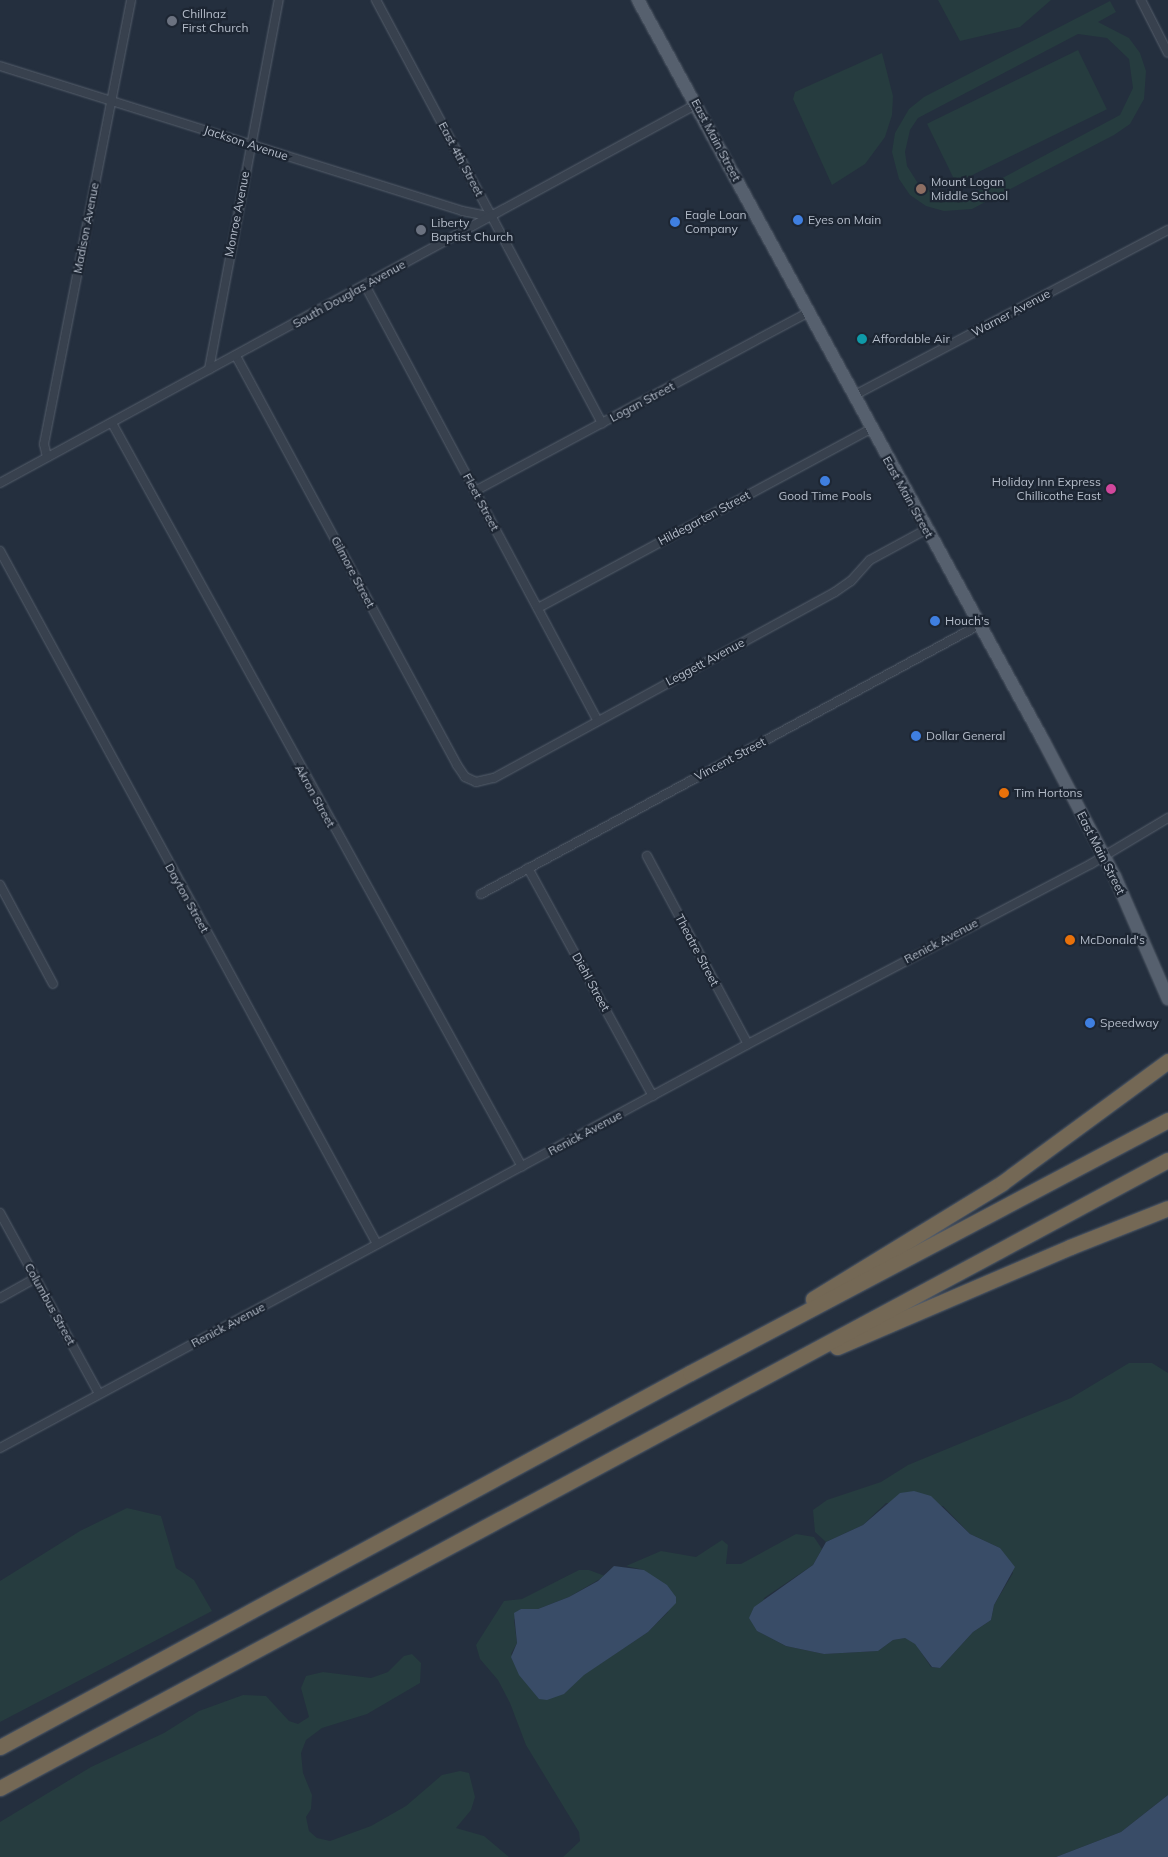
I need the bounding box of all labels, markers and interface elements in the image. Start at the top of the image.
place label: Chillnaz First Church [182,7,249,35]
marker: Chillnaz First Church [166,15,178,27]
street label: East Main Street [688,96,744,184]
street label: East 4th Street [435,119,487,199]
street label: Jackson Avenue [202,123,290,163]
street label: Monroe Avenue [222,170,252,258]
place label: Mount Logan Middle School [931,175,1008,203]
street label: Madison Avenue [70,181,102,275]
marker: Mount Logan Middle School [915,183,927,195]
place label: Eagle Loan Company [685,208,746,236]
place label: Eyes on Main [808,213,881,227]
marker: Eyes on Main [792,214,804,226]
place label: Liberty Baptist Church [431,216,513,244]
marker: Eagle Loan Company [669,216,681,228]
marker: Liberty Baptist Church [415,224,427,236]
street label: South Douglas Avenue [290,257,408,331]
street label: Warner Avenue [969,286,1053,340]
place label: Affordable Air [872,332,950,346]
marker: Affordable Air [856,333,868,345]
street label: Logan Street [607,379,677,425]
street label: East Main Street [880,454,936,540]
street label: Fleet Street [460,471,502,533]
marker: Good Time Pools [819,475,831,487]
place label: Holiday Inn Express Chillicothe East [992,475,1101,503]
marker: Holiday Inn Express Chillicothe East [1105,483,1117,495]
street label: Hildegarten Street [656,488,752,548]
place label: Good Time Pools [778,489,872,503]
street label: Gilmore Street [328,534,378,610]
place label: Houch's [945,614,990,628]
marker: Houch's [929,615,941,627]
street label: Leggett Avenue [663,635,747,689]
place label: Dollar General [926,729,1005,743]
marker: Dollar General [910,730,922,742]
street label: Vincent Street [692,734,768,784]
street label: Akron Street [292,762,338,830]
place label: Tim Hortons [1014,786,1082,800]
marker: Tim Hortons [998,787,1010,799]
street label: East Main Street [1074,809,1128,897]
street label: Dayton Street [162,861,212,935]
street label: Theatre Street [672,912,722,988]
street label: Renick Avenue [902,915,980,967]
place label: McDonald's [1080,933,1145,947]
marker: McDonald's [1064,934,1076,946]
street label: Diehl Street [569,950,613,1014]
place label: Speedway [1100,1016,1159,1030]
marker: Speedway [1084,1017,1096,1029]
street label: Renick Avenue [546,1107,624,1159]
street label: Columbus Street [22,1261,78,1347]
street label: Renick Avenue [189,1299,267,1351]

